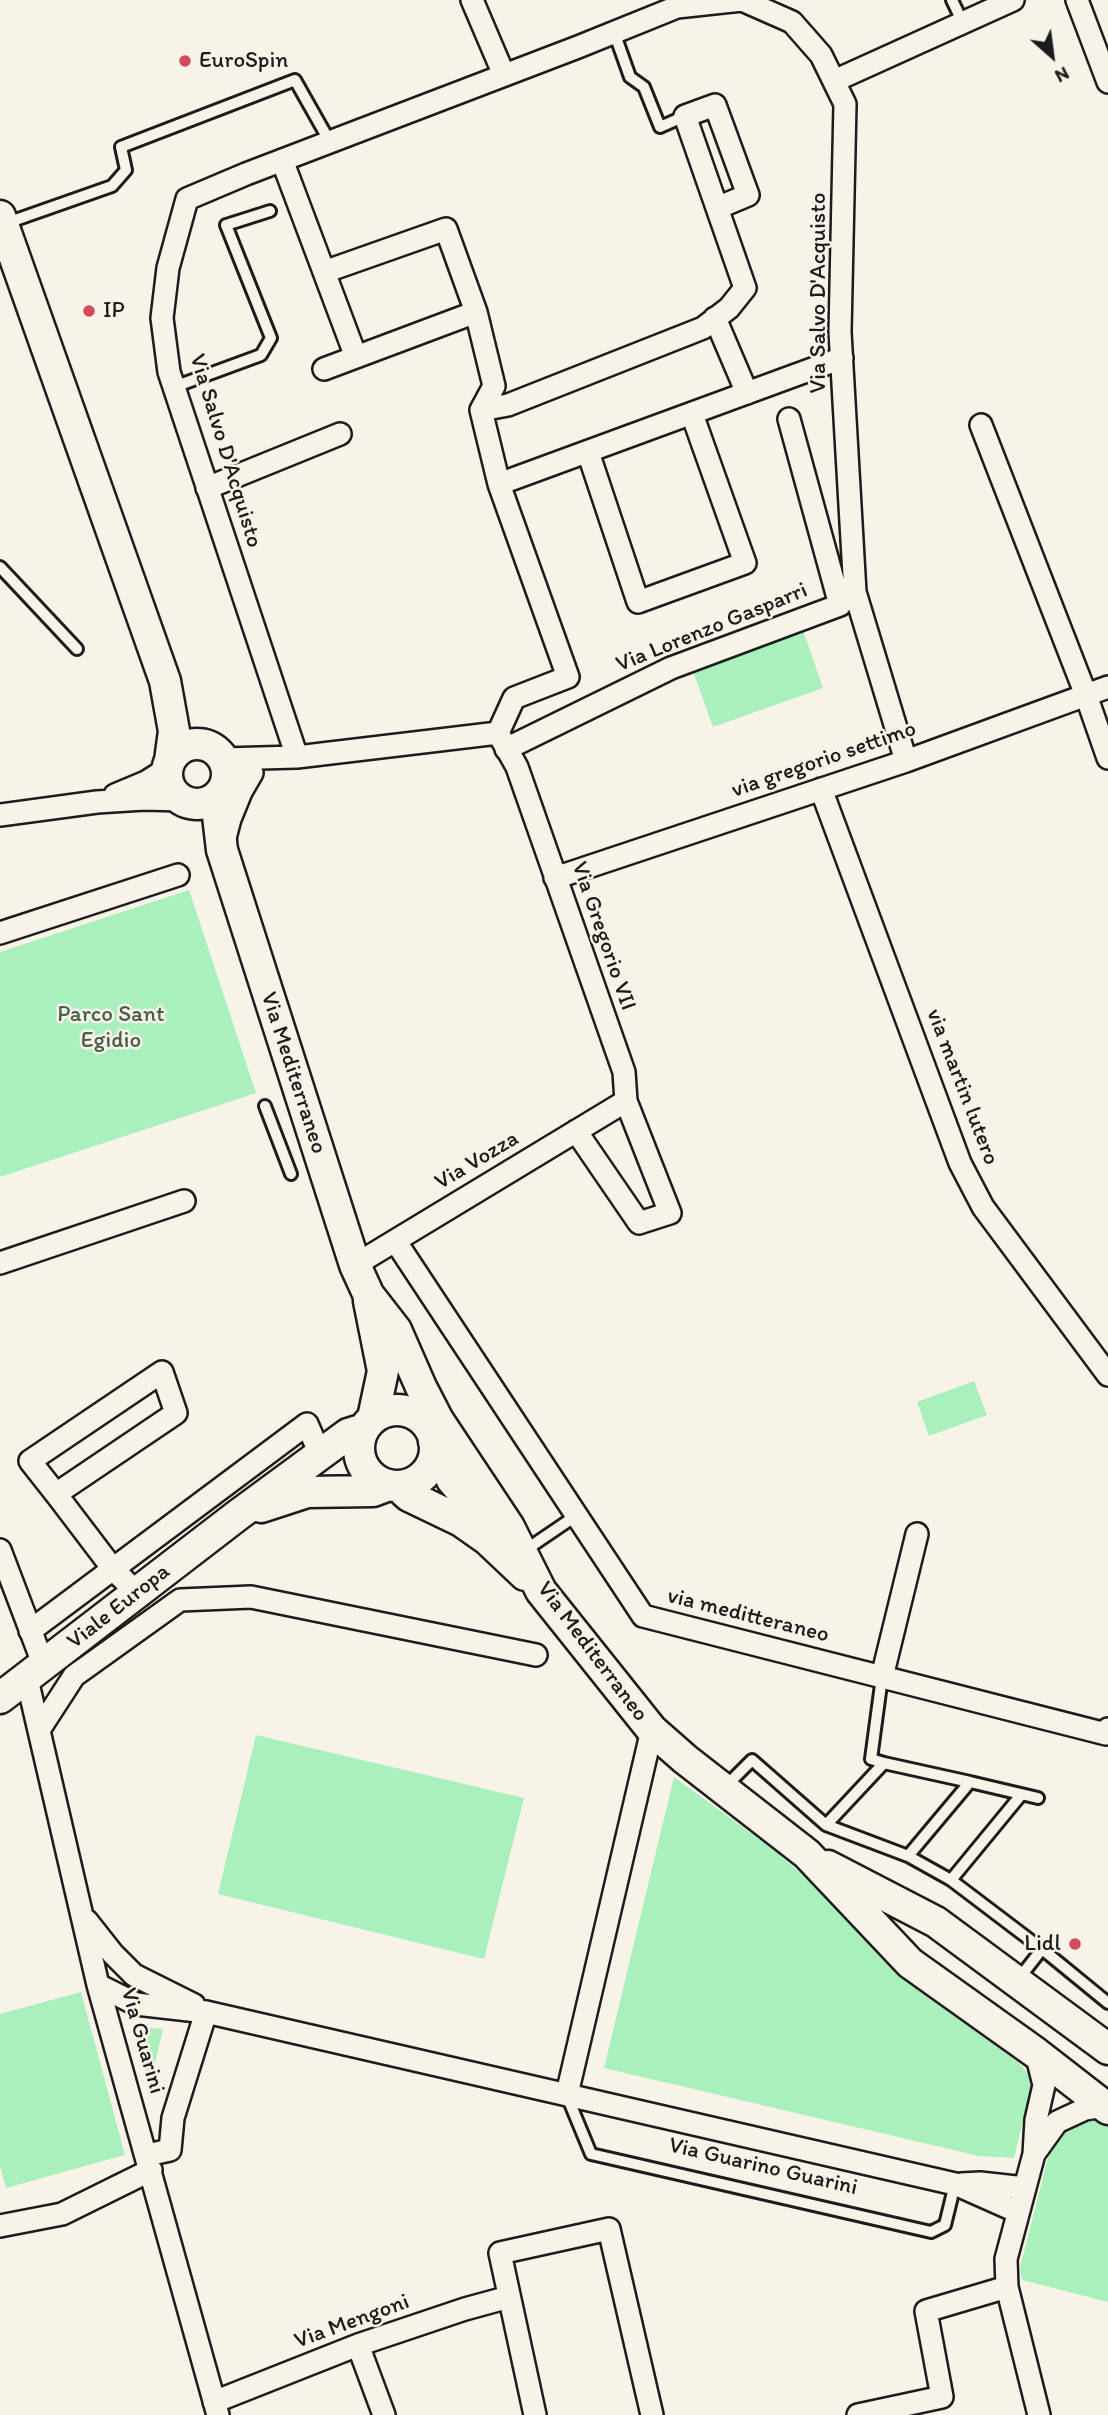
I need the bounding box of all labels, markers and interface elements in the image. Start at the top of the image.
north arrow [1017,21,1087,91]
place label: EuroSpin [199,47,288,75]
marker: EuroSpin [177,53,193,69]
text: N [1051,62,1073,88]
street label: Via Salvo D'Acquisto [805,193,833,393]
place label: IP [103,297,125,325]
marker: IP [81,303,97,319]
street label: Via Salvo D'Acquisto [182,351,268,551]
street label: Via Lorenzo Gasparri [612,577,812,679]
street label: via gregorio settimo [728,715,920,805]
street label: Via Gregorio VII [565,858,641,1014]
street label: Via Mediterraneo [254,989,332,1157]
park label: Parco Sant Egidio [57,1001,165,1055]
street label: via martin lutero [919,1005,1005,1169]
street label: Via Vozza [430,1125,524,1197]
street label: Viale Europa [62,1558,176,1656]
street label: Via Mediterraneo [530,1576,654,1728]
street label: via meditteraneo [664,1583,832,1649]
place label: Lidl [1024,1930,1061,1958]
marker: Lidl [1067,1936,1083,1952]
street label: Via Guarini [114,1985,170,2097]
street label: Via Guarino Guarini [666,2132,860,2202]
street label: Via Mengoni [291,2288,413,2356]

